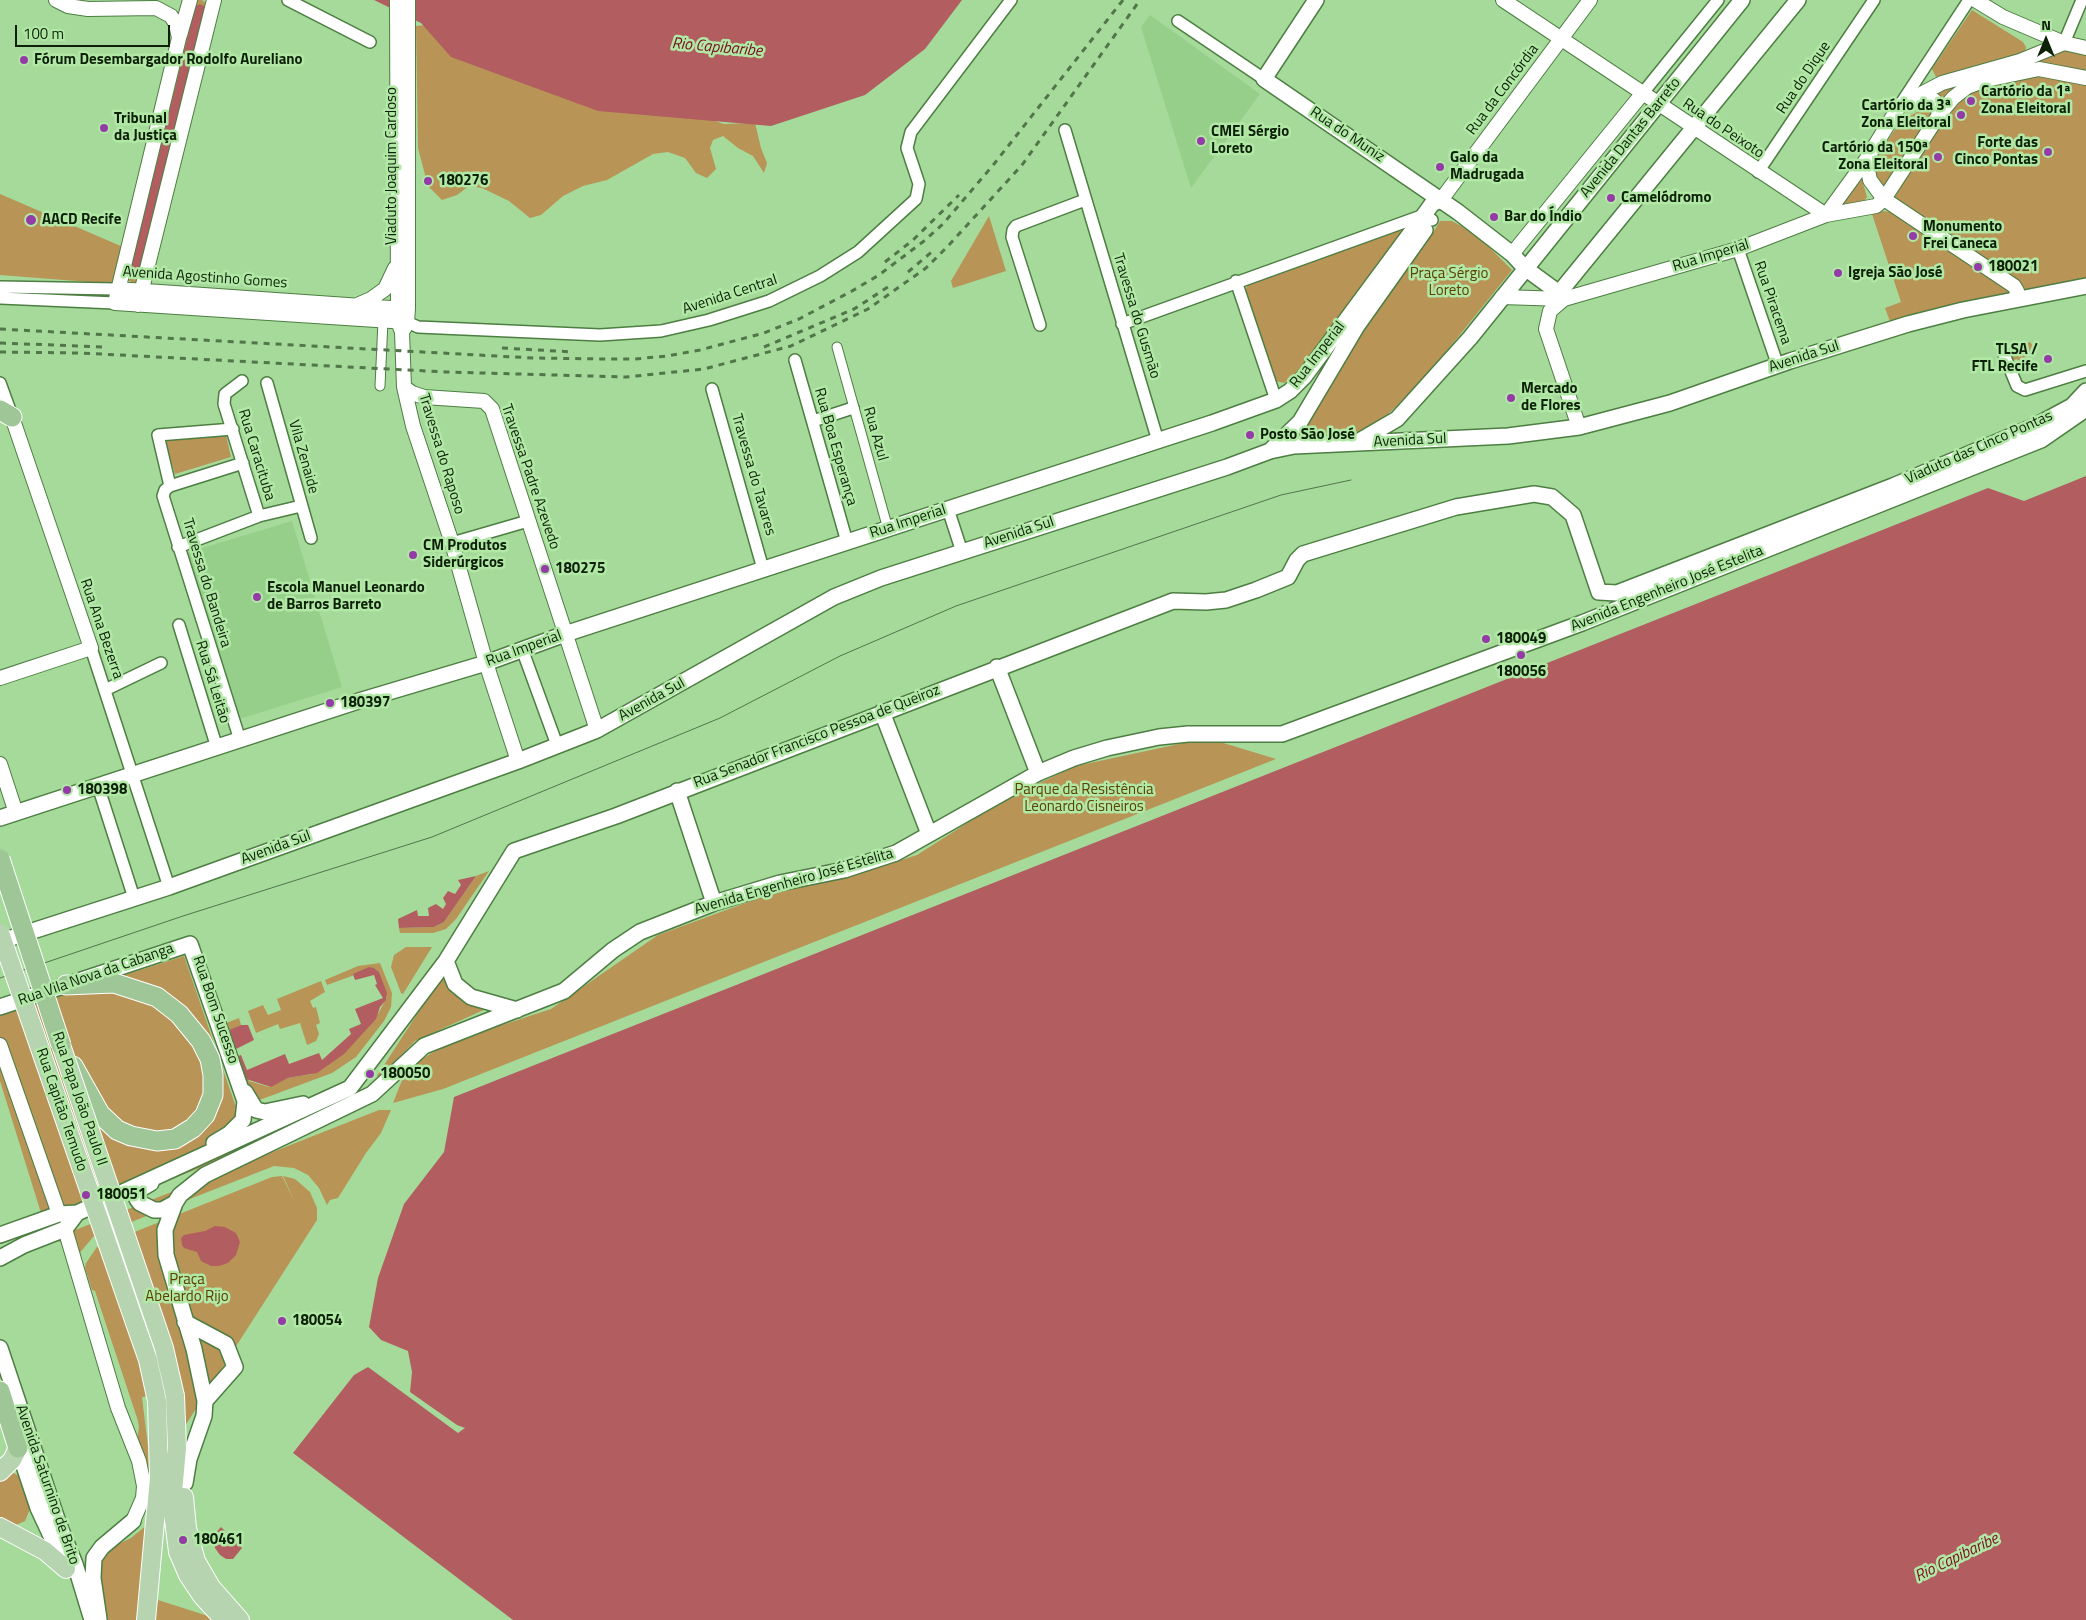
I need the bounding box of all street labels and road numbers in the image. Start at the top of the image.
street label: Rua do Dique [1773,38,1835,118]
street label: Rua da Concórdia [1463,41,1543,139]
street label: Avenida Dantas Barreto [1577,74,1685,202]
street label: Viaduto Joaquim Cardoso [383,87,401,245]
street label: Rua do Peixoto [1679,95,1767,163]
street label: Rua do Muniz [1306,104,1388,166]
street label: Rua Imperial [1671,236,1751,276]
street label: Travessa do Gusmão [1108,251,1164,381]
street label: Rua Piracema [1749,259,1795,347]
street label: Avenida Agostinho Gomes [122,263,288,293]
street label: Avenida Central [680,271,780,319]
street label: Rua Imperial [1287,318,1349,392]
street label: Avenida Sul [1767,337,1841,377]
street label: Rua Boa Esperança [810,386,860,508]
street label: Travessa do Raposo [414,391,468,517]
street label: Travessa Padre Azevedo [497,402,563,552]
street label: Rua Azul [859,405,891,463]
street label: Rua Caracituba [234,407,278,503]
street label: Viaduto das Cinco Pontas [1903,407,2055,489]
street label: Travessa do Tavares [727,412,779,538]
street label: Vila Zenaide [284,418,322,496]
street label: Avenida Sul [1373,430,1447,452]
street label: Rua Imperial [868,501,948,543]
street label: Avenida Sul [982,513,1056,553]
street label: Travessa do Bandeira [178,516,234,650]
street label: Avenida Engenheiro José Estelita [1568,542,1766,636]
street label: Rua Ana Bezerra [75,577,127,681]
street label: Rua Imperial [484,627,564,671]
street label: Rua Sá Leitão [191,638,233,726]
street label: Avenida Sul [616,674,688,726]
street label: Rua Senador Francisco Pessoa de Queiroz [691,682,943,792]
street label: Avenida Sul [239,827,313,869]
street label: Avenida Engenheiro José Estelita [693,845,895,919]
street label: Rua Vila Nova da Cabanga [16,940,176,1010]
street label: Rua Bom Sucesso [188,954,242,1066]
street label: Rua Papa João Paulo II [48,1030,110,1168]
street label: Rua Capitão Temudo [31,1046,91,1174]
street label: Avenida Saturnino de Brito [11,1403,83,1567]

